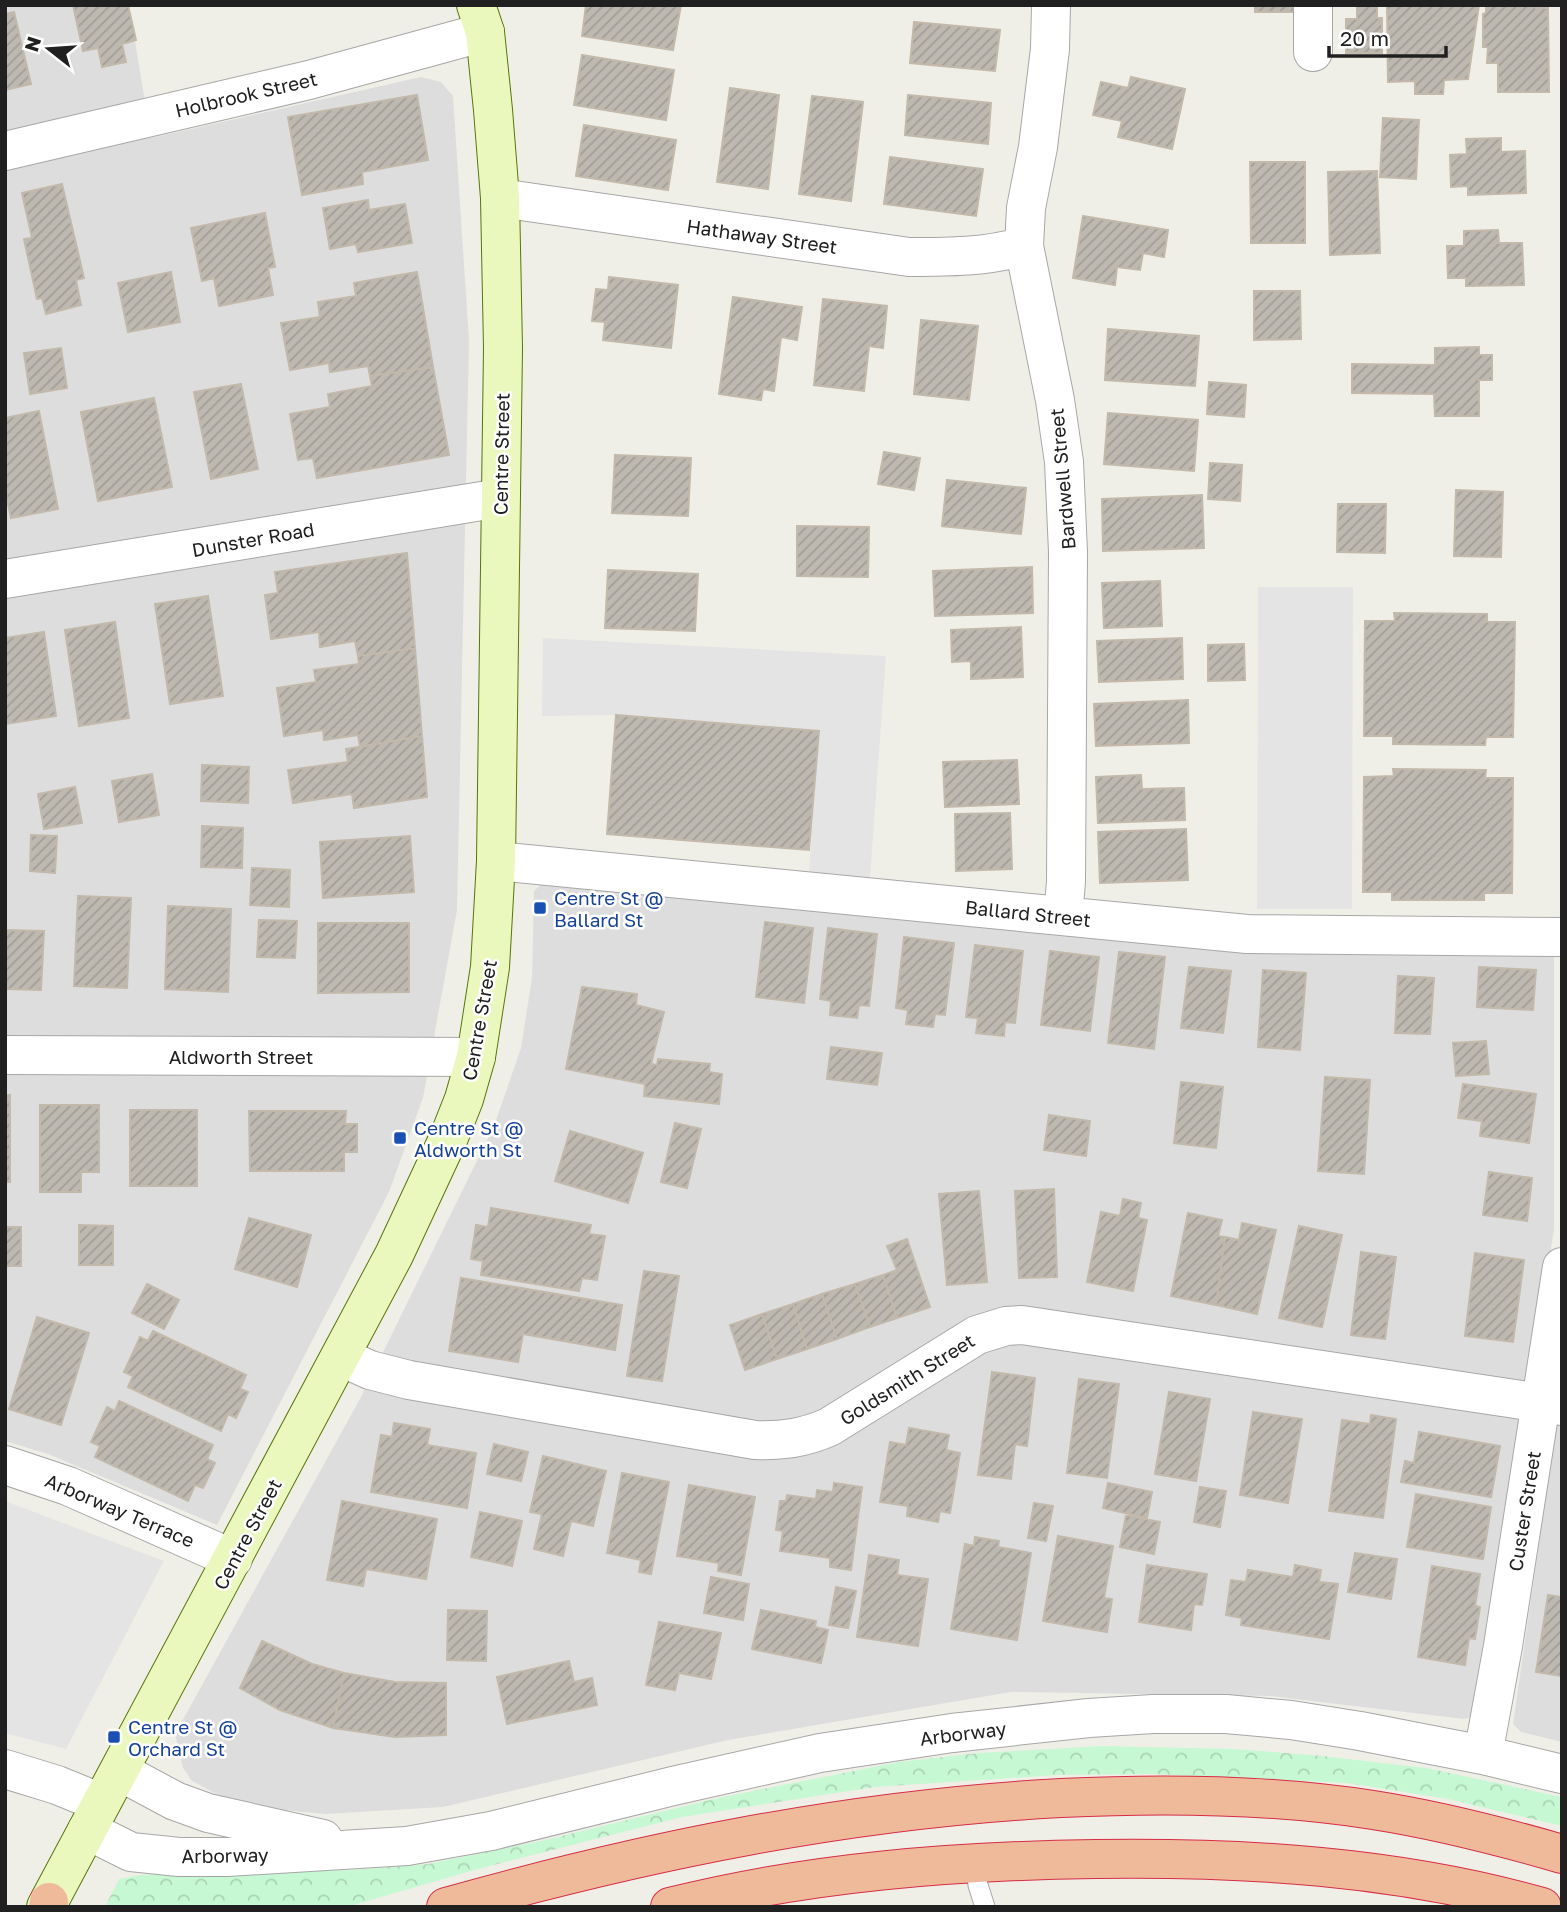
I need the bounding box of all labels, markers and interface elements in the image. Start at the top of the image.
north arrow [14,14,84,84]
scale bar [1329,14,1446,58]
text: 20 m [1340,25,1389,51]
text: N [19,34,45,54]
street label: Holbrook Street [173,66,319,122]
street label: Hathaway Street [685,214,839,258]
street label: Centre Street [488,393,514,515]
street label: Bardwell Street [1044,407,1080,551]
street label: Dunster Road [190,517,316,561]
place label: Centre St @ Ballard St [554,886,664,931]
street label: Ballard Street [964,895,1092,931]
marker: Centre St @ Ballard St [532,900,548,916]
street label: Centre Street [457,958,501,1082]
street label: Aldworth Street [169,1045,313,1068]
place label: Centre St @ Aldworth St [414,1116,524,1161]
marker: Centre St @ Aldworth St [392,1130,408,1146]
street label: Goldsmith Street [835,1328,979,1430]
street label: Custer Street [1503,1449,1545,1573]
street label: Arborway Terrace [42,1468,198,1552]
street label: Centre Street [208,1475,286,1593]
place label: Centre St @ Orchard St [128,1715,238,1760]
street label: Arborway [918,1716,1008,1750]
marker: Centre St @ Orchard St [106,1729,122,1745]
street label: Arborway [181,1843,269,1867]

